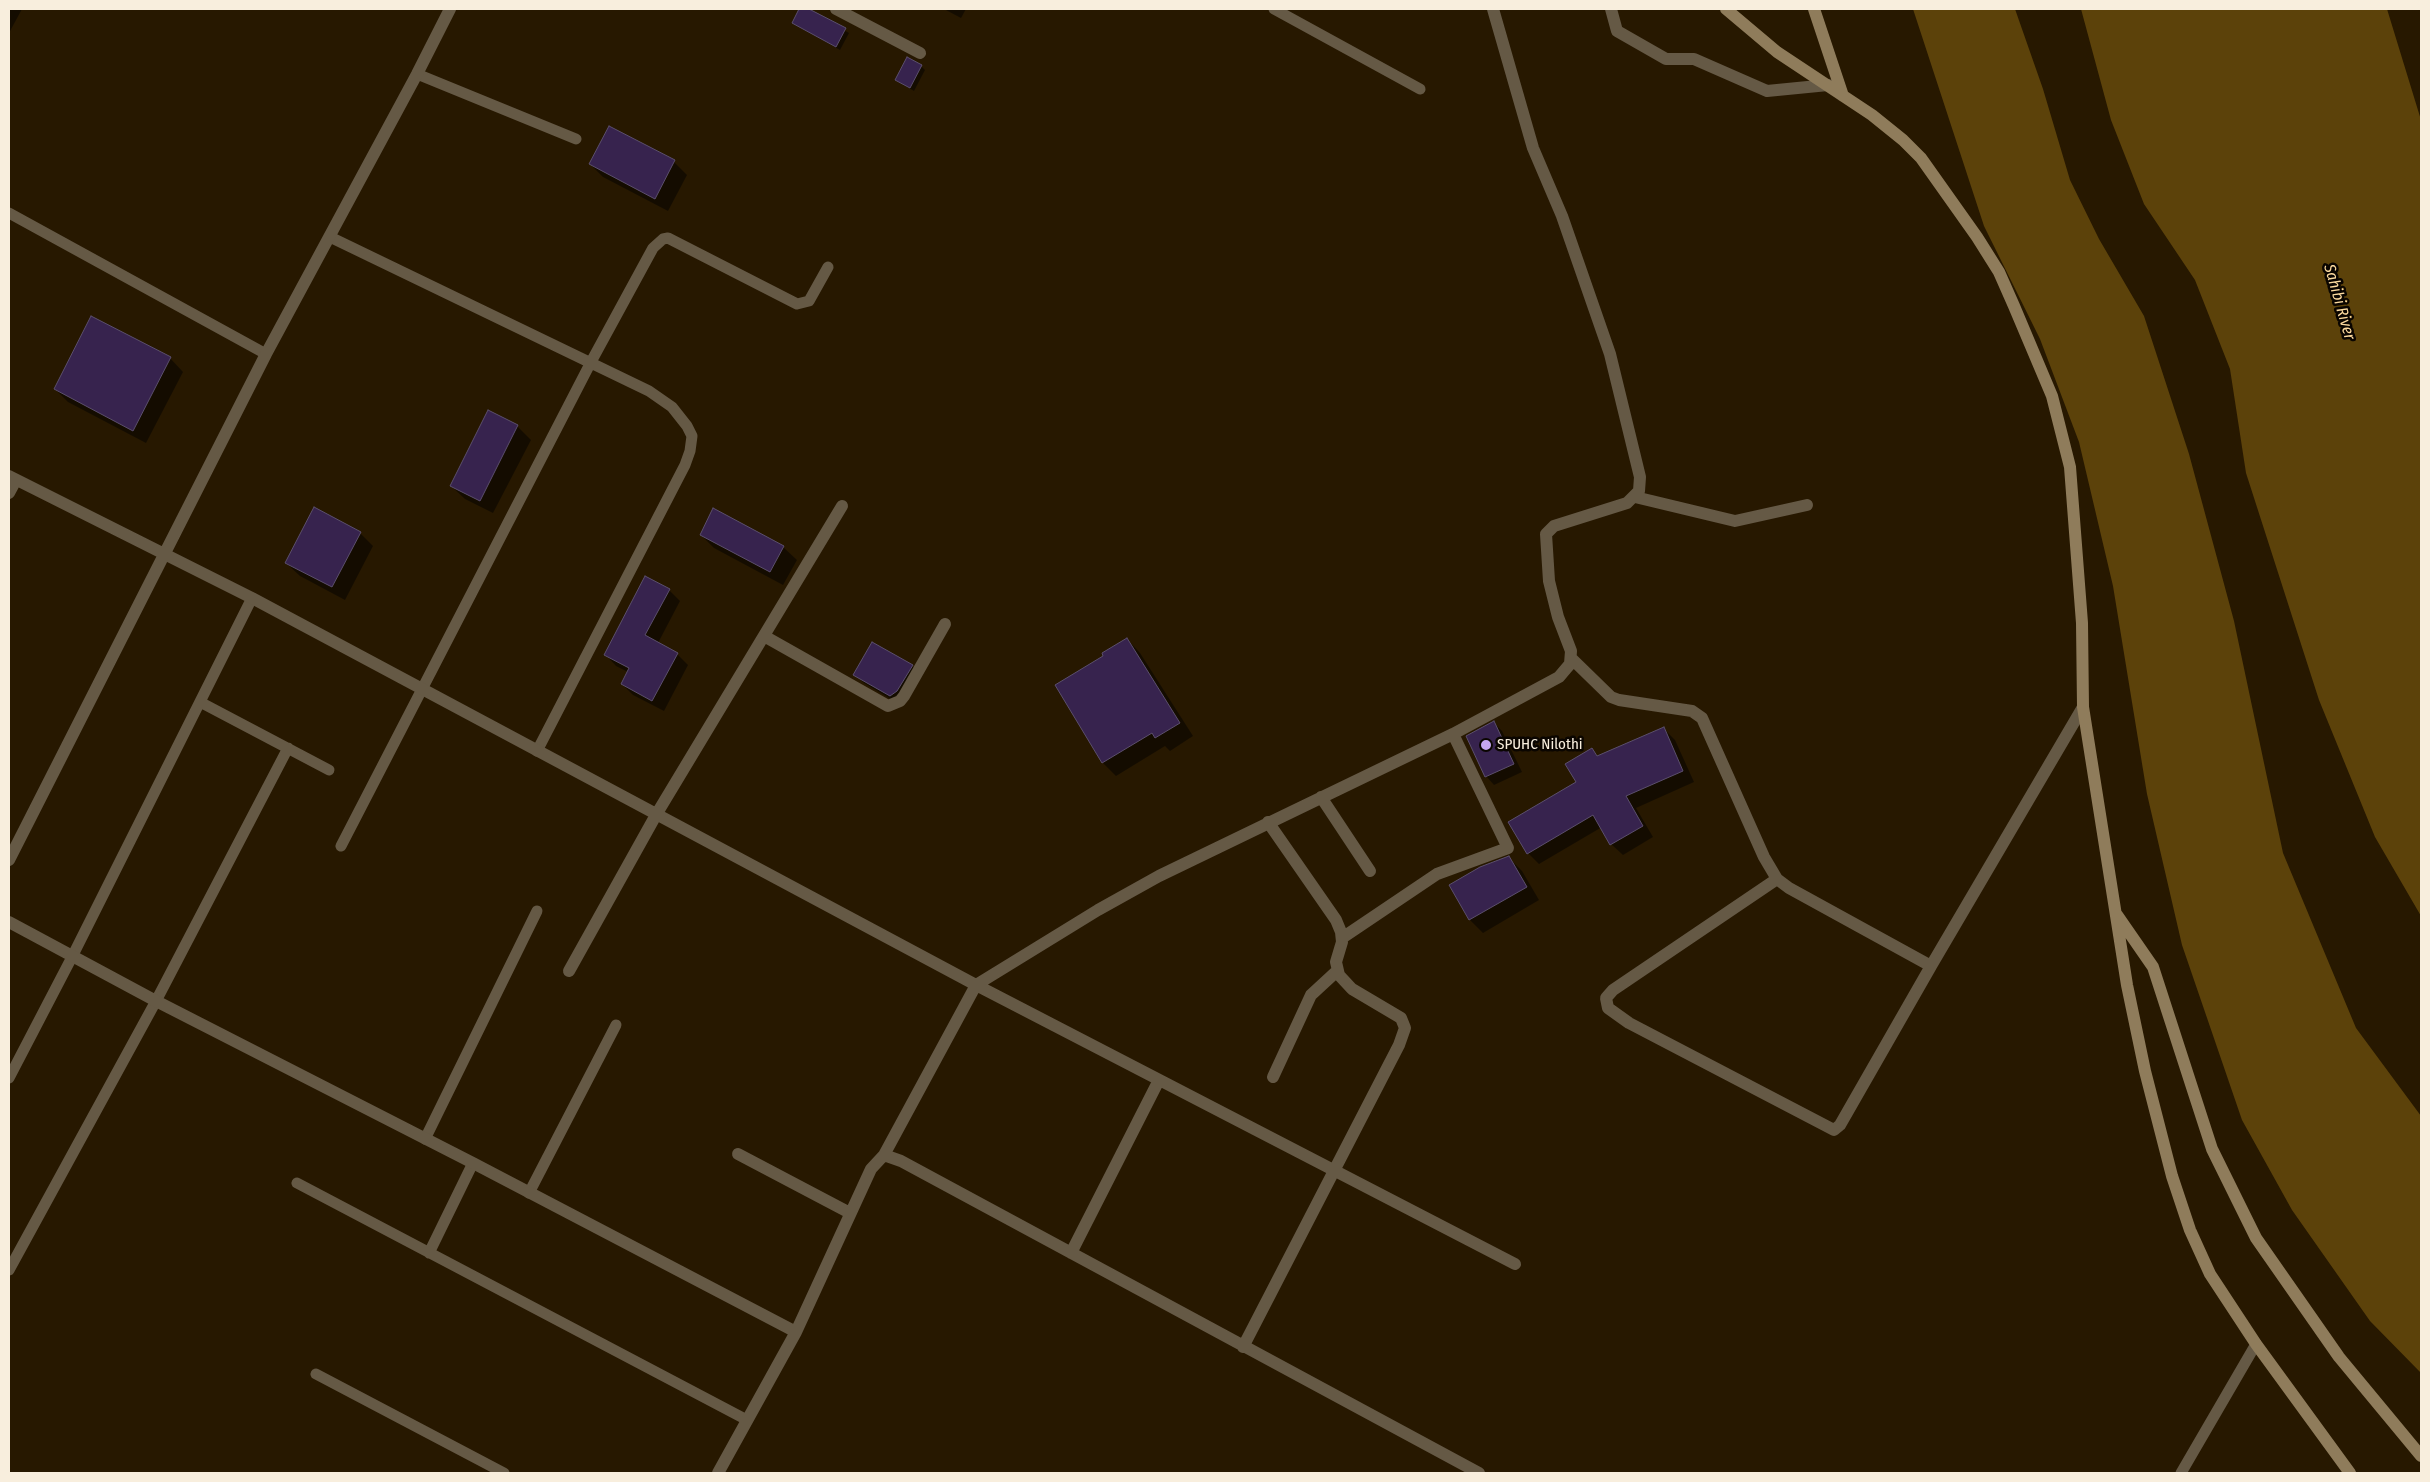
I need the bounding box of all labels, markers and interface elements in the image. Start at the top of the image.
water label: Sahibi River [2319,262,2359,342]
place label: SPUHC Nilothi [1497,736,1583,754]
marker: SPUHC Nilothi [1479,738,1493,752]

